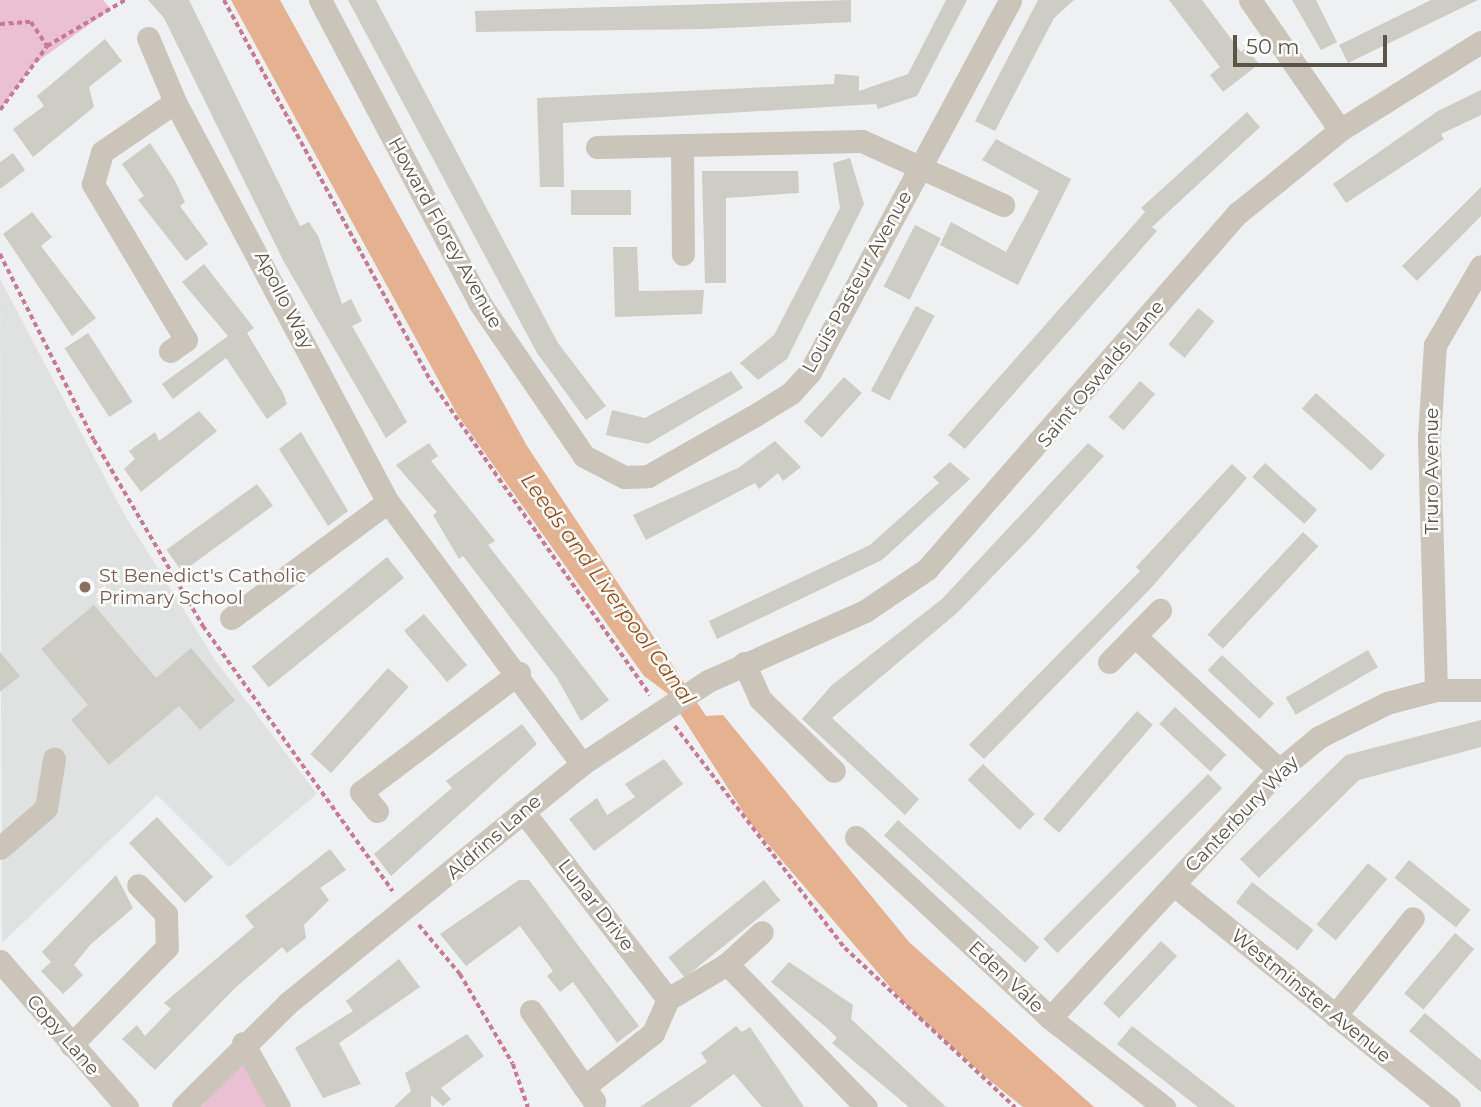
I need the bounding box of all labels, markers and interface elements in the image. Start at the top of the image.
scale bar [1236,21,1390,65]
text: 50 m [1246,34,1300,59]
street label: Howard Florey Avenue [383,134,507,332]
street label: Louis Pasteur Avenue [797,187,917,377]
street label: Apollo Way [250,247,318,353]
street label: Saint Oswalds Lane [1033,296,1169,452]
street label: Truro Avenue [1421,407,1443,535]
water label: Leeds and Liverpool Canal [515,468,701,710]
place label: St Benedict's Catholic Primary School [99,565,306,609]
marker: St Benedict's Catholic Primary School [77,579,93,595]
street label: Canterbury Way [1181,751,1303,877]
street label: Aldrins Lane [442,790,546,884]
street label: Lunar Drive [553,855,639,955]
street label: Westminster Avenue [1226,925,1396,1067]
street label: Eden Vale [964,936,1048,1018]
street label: Copy Lane [22,990,104,1080]

